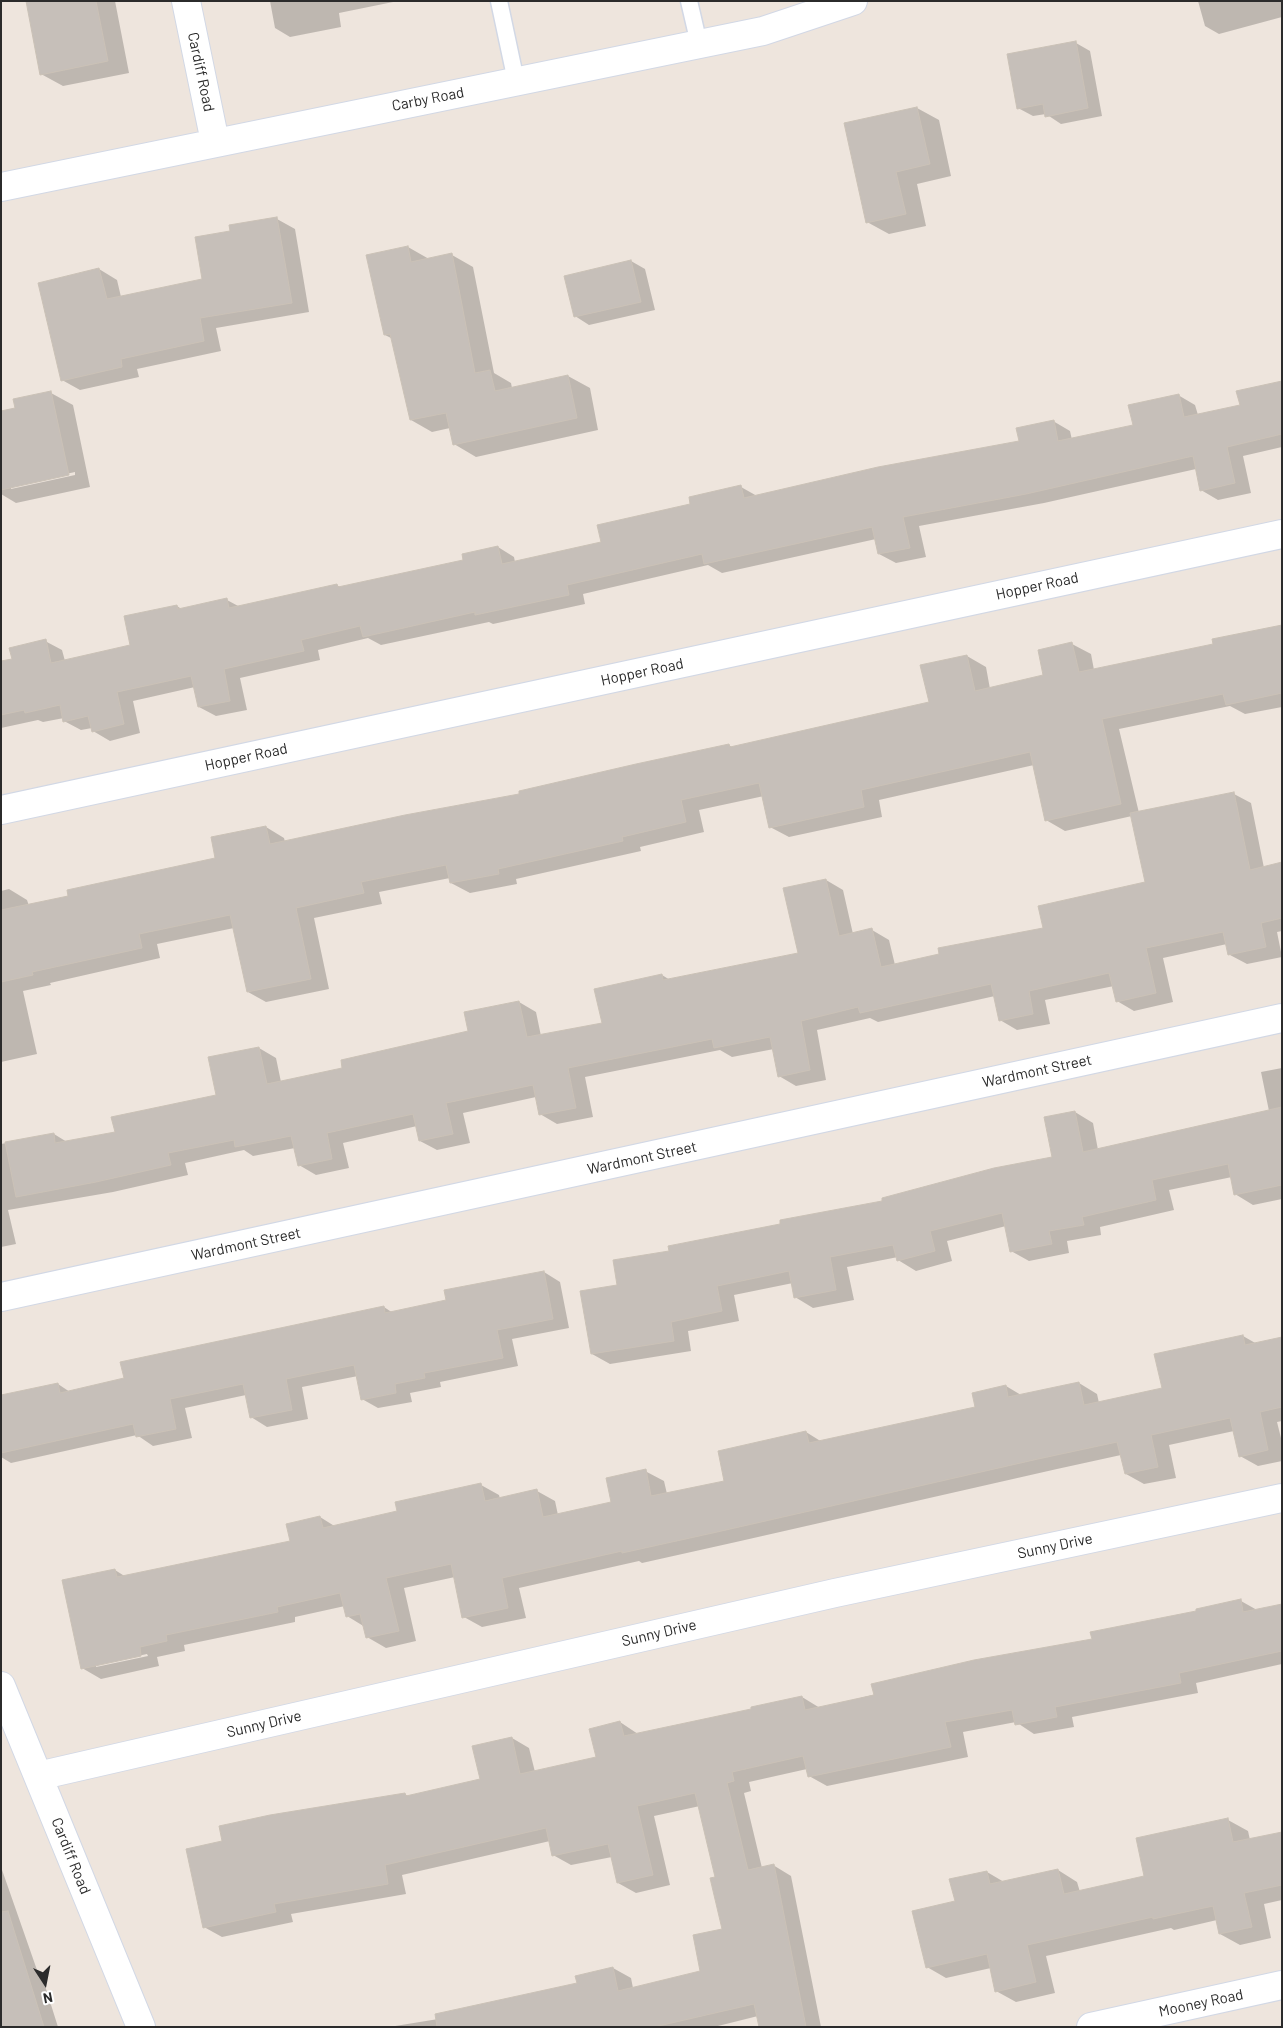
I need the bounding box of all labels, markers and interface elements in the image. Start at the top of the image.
street label: Cardiff Road [184,31,218,113]
street label: Carby Road [390,83,466,115]
street label: Hopper Road [994,568,1080,604]
street label: Hopper Road [599,654,685,690]
street label: Hopper Road [203,739,289,775]
street label: Wardmont Street [981,1051,1093,1091]
street label: Wardmont Street [586,1138,698,1178]
street label: Wardmont Street [190,1224,302,1264]
street label: Sunny Drive [1016,1529,1094,1563]
street label: Sunny Drive [620,1616,698,1650]
street label: Sunny Drive [225,1707,303,1741]
street label: Cardiff Road [48,1815,94,1897]
north arrow [20,1958,70,2008]
street label: Mooney Road [1157,1985,1245,2021]
text: N [42,1989,54,2007]

